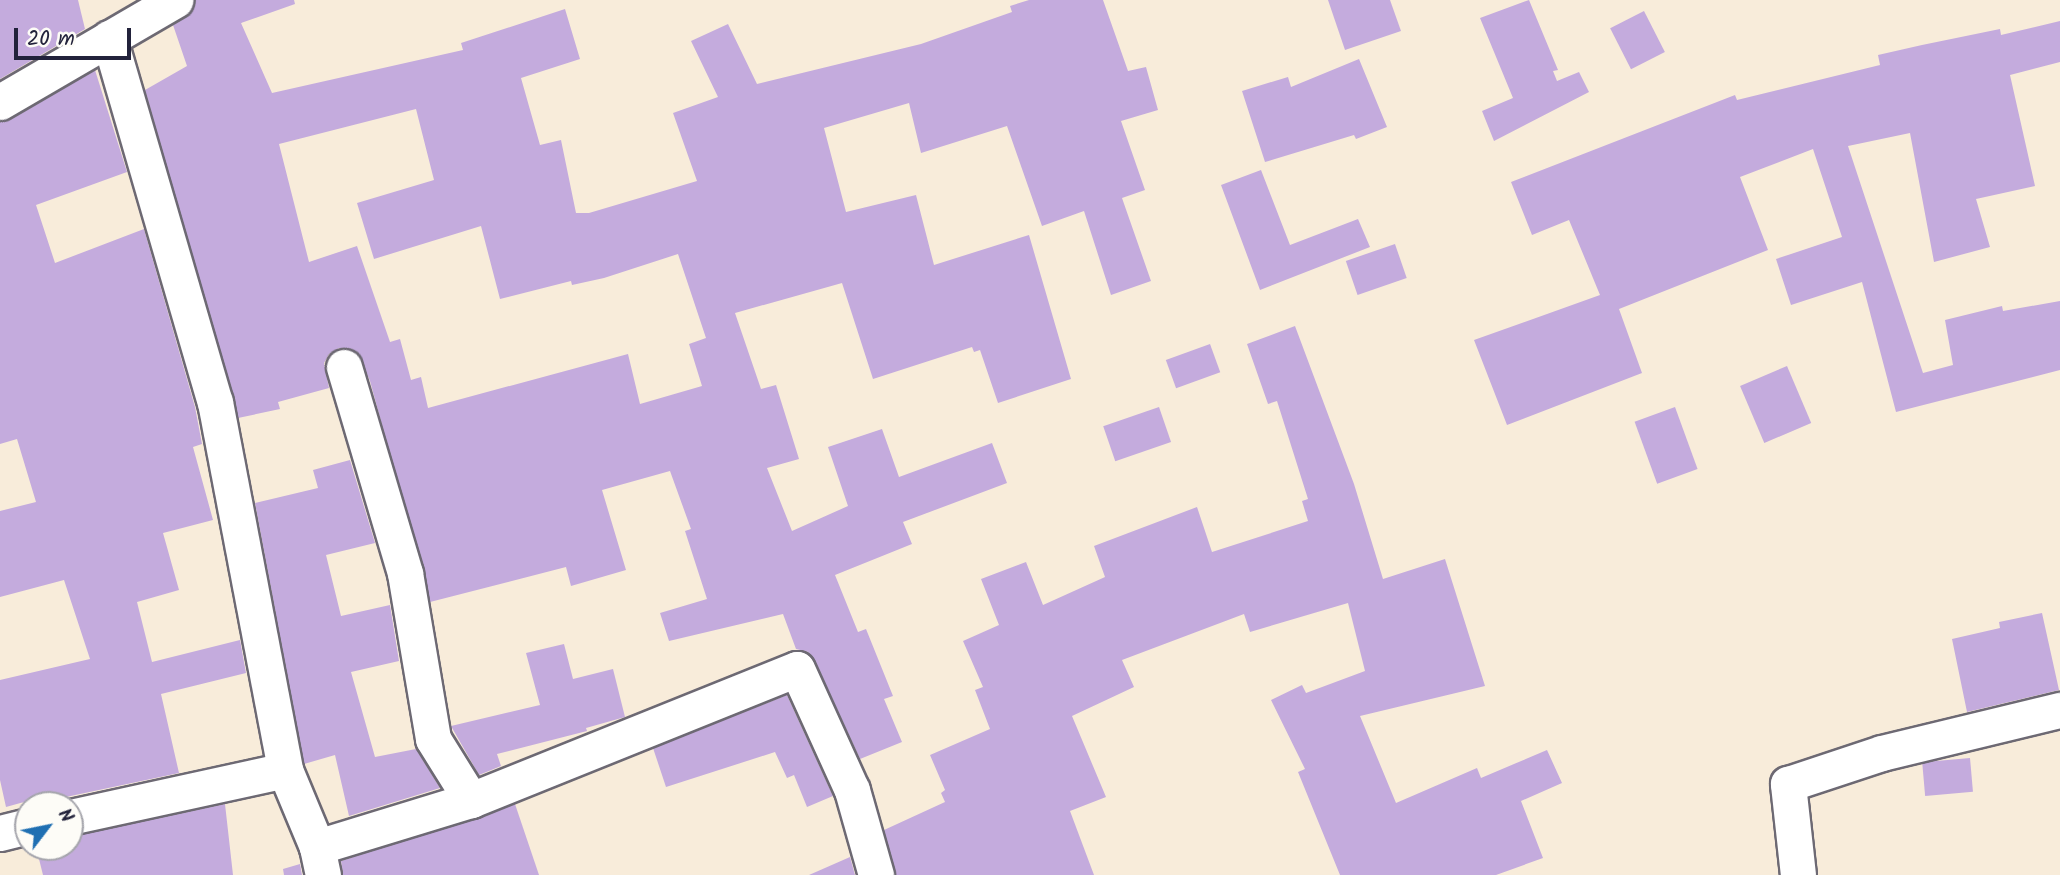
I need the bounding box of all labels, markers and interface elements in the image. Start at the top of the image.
scale bar [18,14,135,58]
text: 20 m [27,23,75,56]
north arrow [14,791,84,861]
text: N [49,803,81,829]

